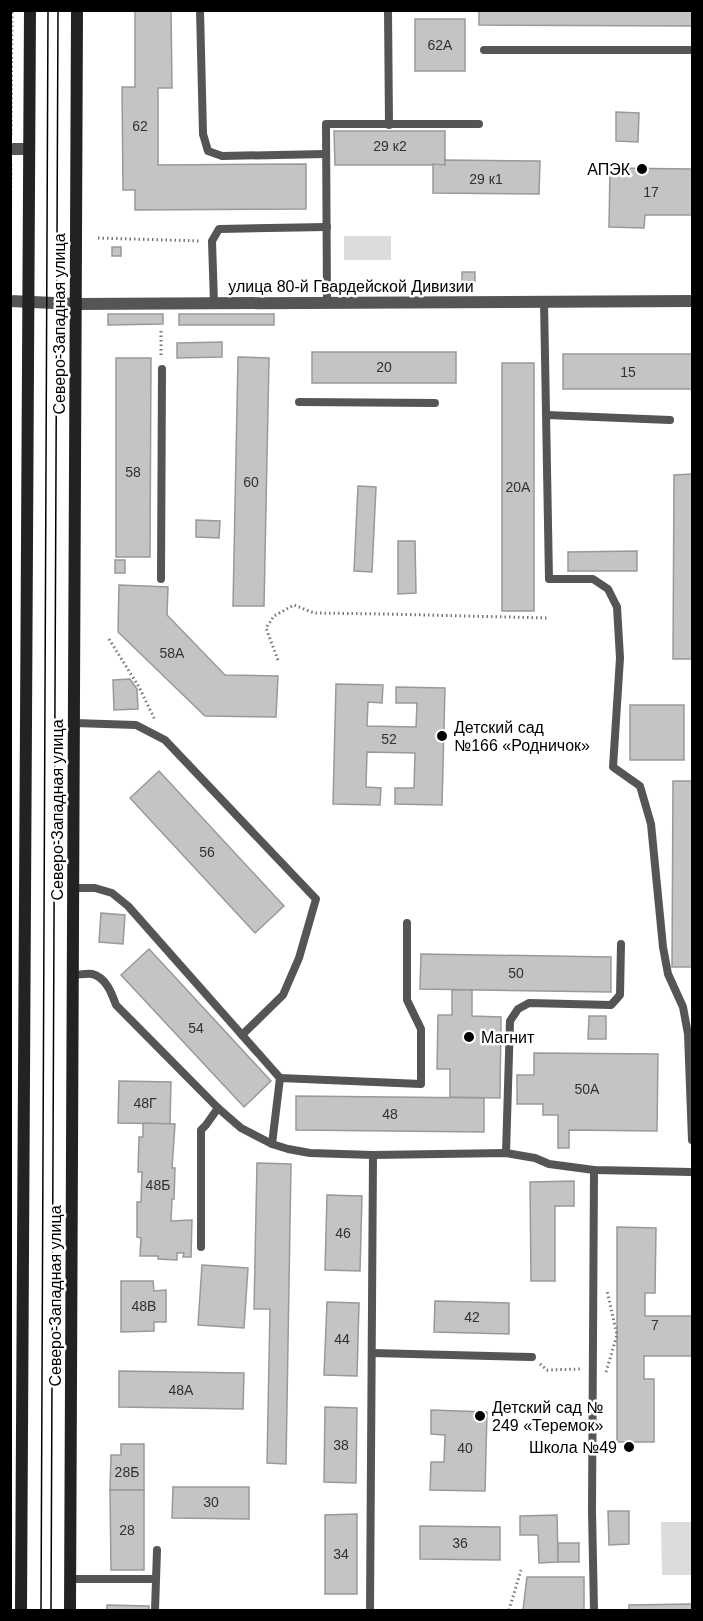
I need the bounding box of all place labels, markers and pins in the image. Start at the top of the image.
place label: АПЭК [587,161,631,178]
marker: АПЭК [635,162,649,176]
place label: Детский сад №166 «Родничок» [454,719,590,754]
marker: Детский сад №166 «Родничок» [435,729,449,743]
place label: Магнит [481,1029,535,1046]
marker: Магнит [462,1030,476,1044]
place label: Детский сад № 249 «Теремок» [492,1399,604,1434]
marker: Детский сад № 249 «Теремок» [473,1409,487,1423]
place label: Школа №49 [529,1439,617,1456]
marker: Школа №49 [622,1440,636,1454]

